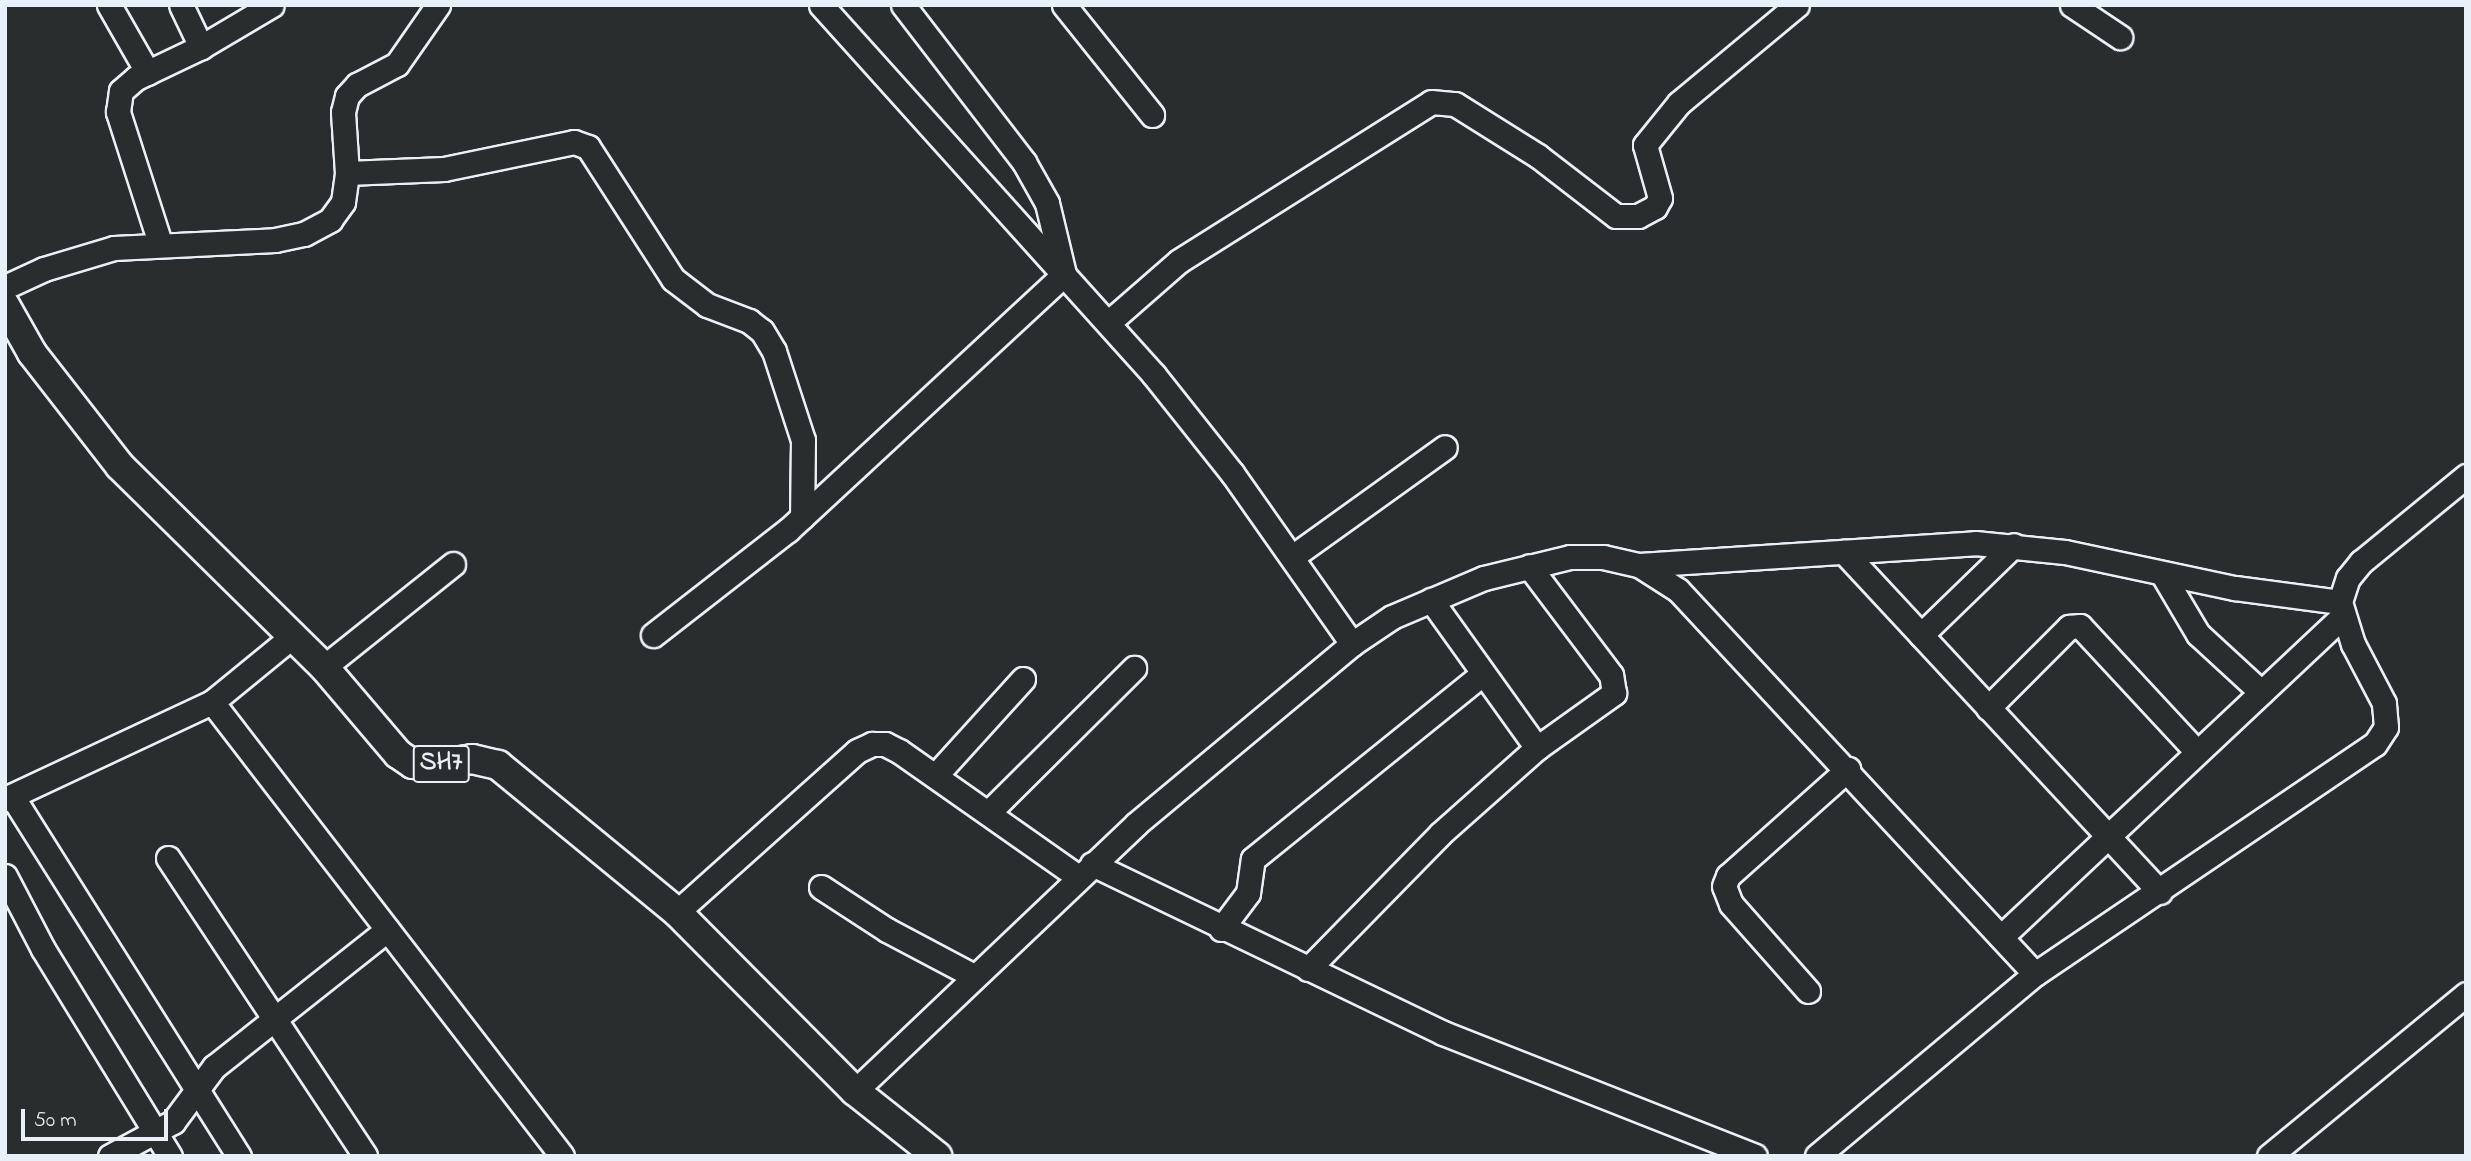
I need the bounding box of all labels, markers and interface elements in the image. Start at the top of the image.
road number: SH7 [411,742,471,786]
scale bar [24,1094,172,1138]
text: 50 m [34,1106,77,1136]

